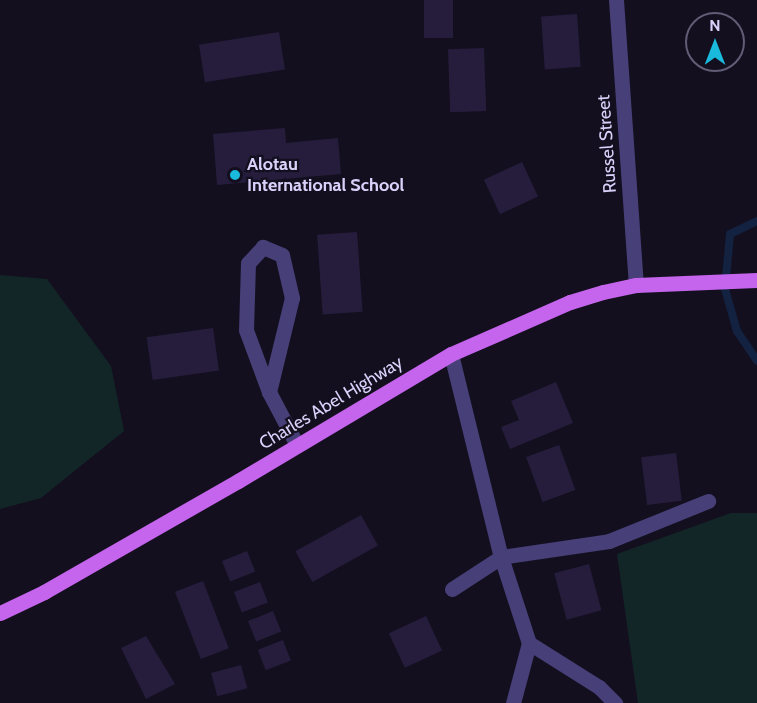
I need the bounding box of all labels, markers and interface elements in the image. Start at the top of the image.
north arrow [685,12,745,72]
text: N [709,16,721,35]
street label: Russel Street [593,94,621,194]
place label: Alotau International School [247,154,404,196]
marker: Alotau International School [228,168,242,182]
street label: Charles Abel Highway [255,352,407,454]

